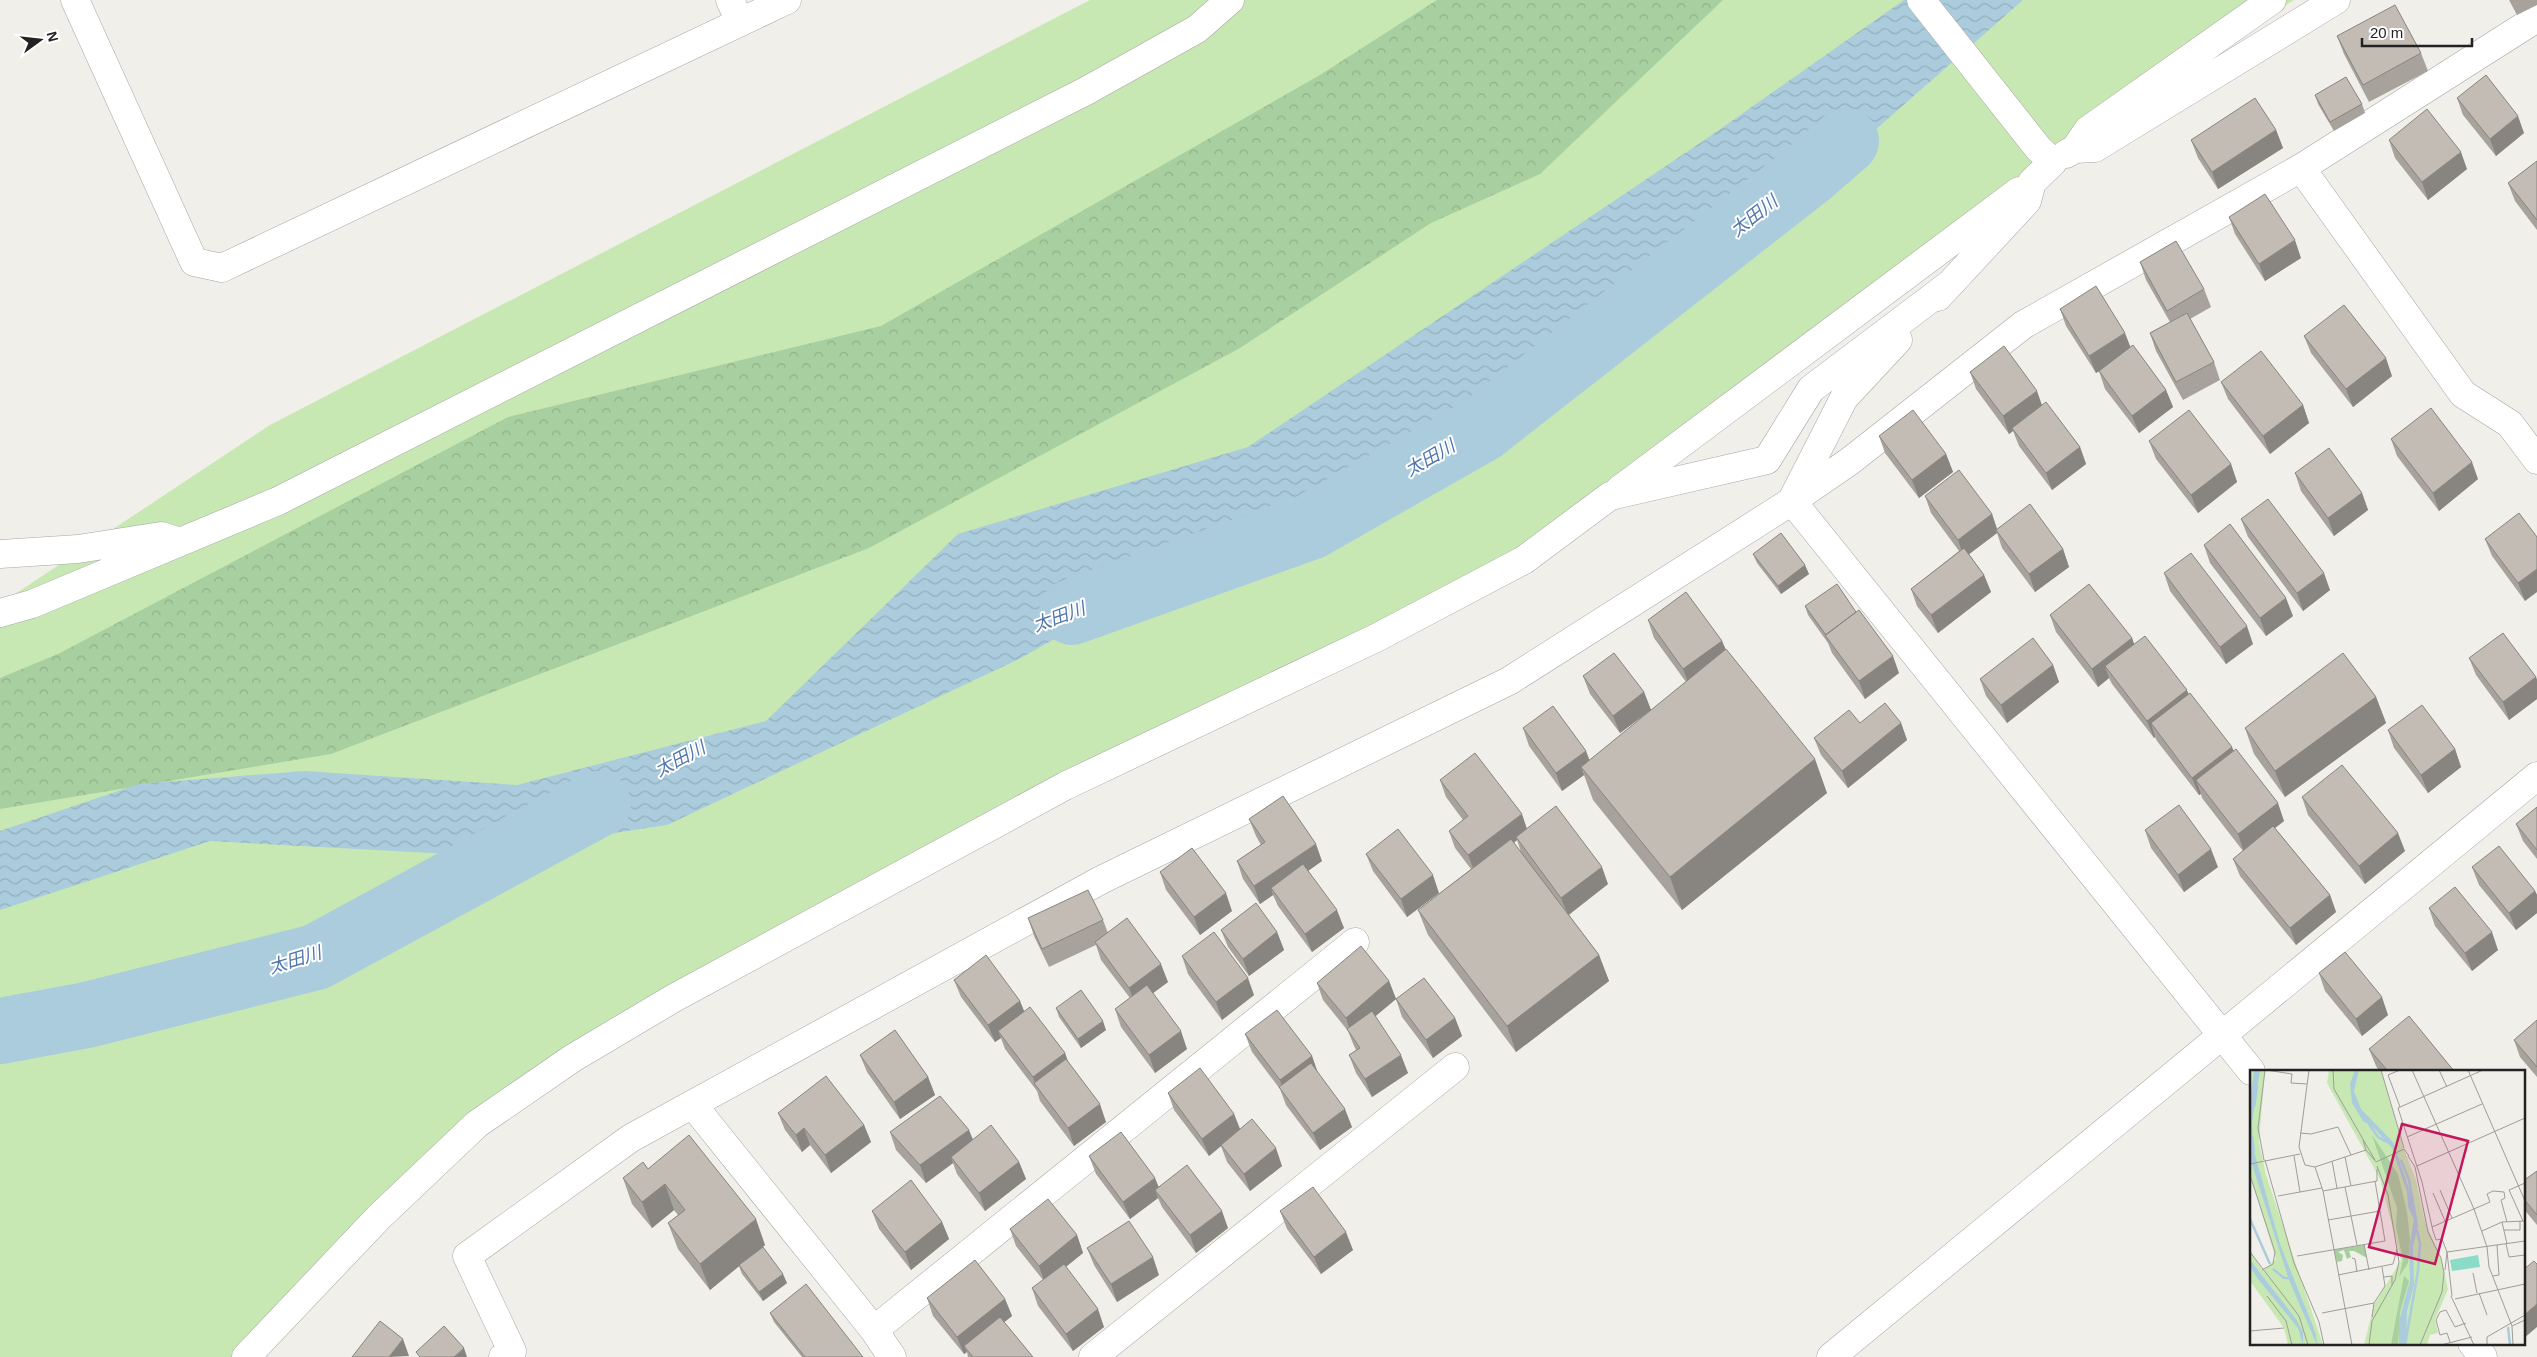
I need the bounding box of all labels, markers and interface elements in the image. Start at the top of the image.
north arrow [15,15,65,65]
scale bar [2362,15,2472,47]
text: 20 m [2370,24,2403,41]
text: N [44,30,62,44]
water label: 太田川 [1727,190,1783,241]
water label: 太田川 [1402,435,1460,480]
water label: 太田川 [1030,598,1090,636]
water label: 太田川 [651,737,710,781]
water label: 太田川 [266,942,326,977]
inset map [2250,1070,2524,1344]

